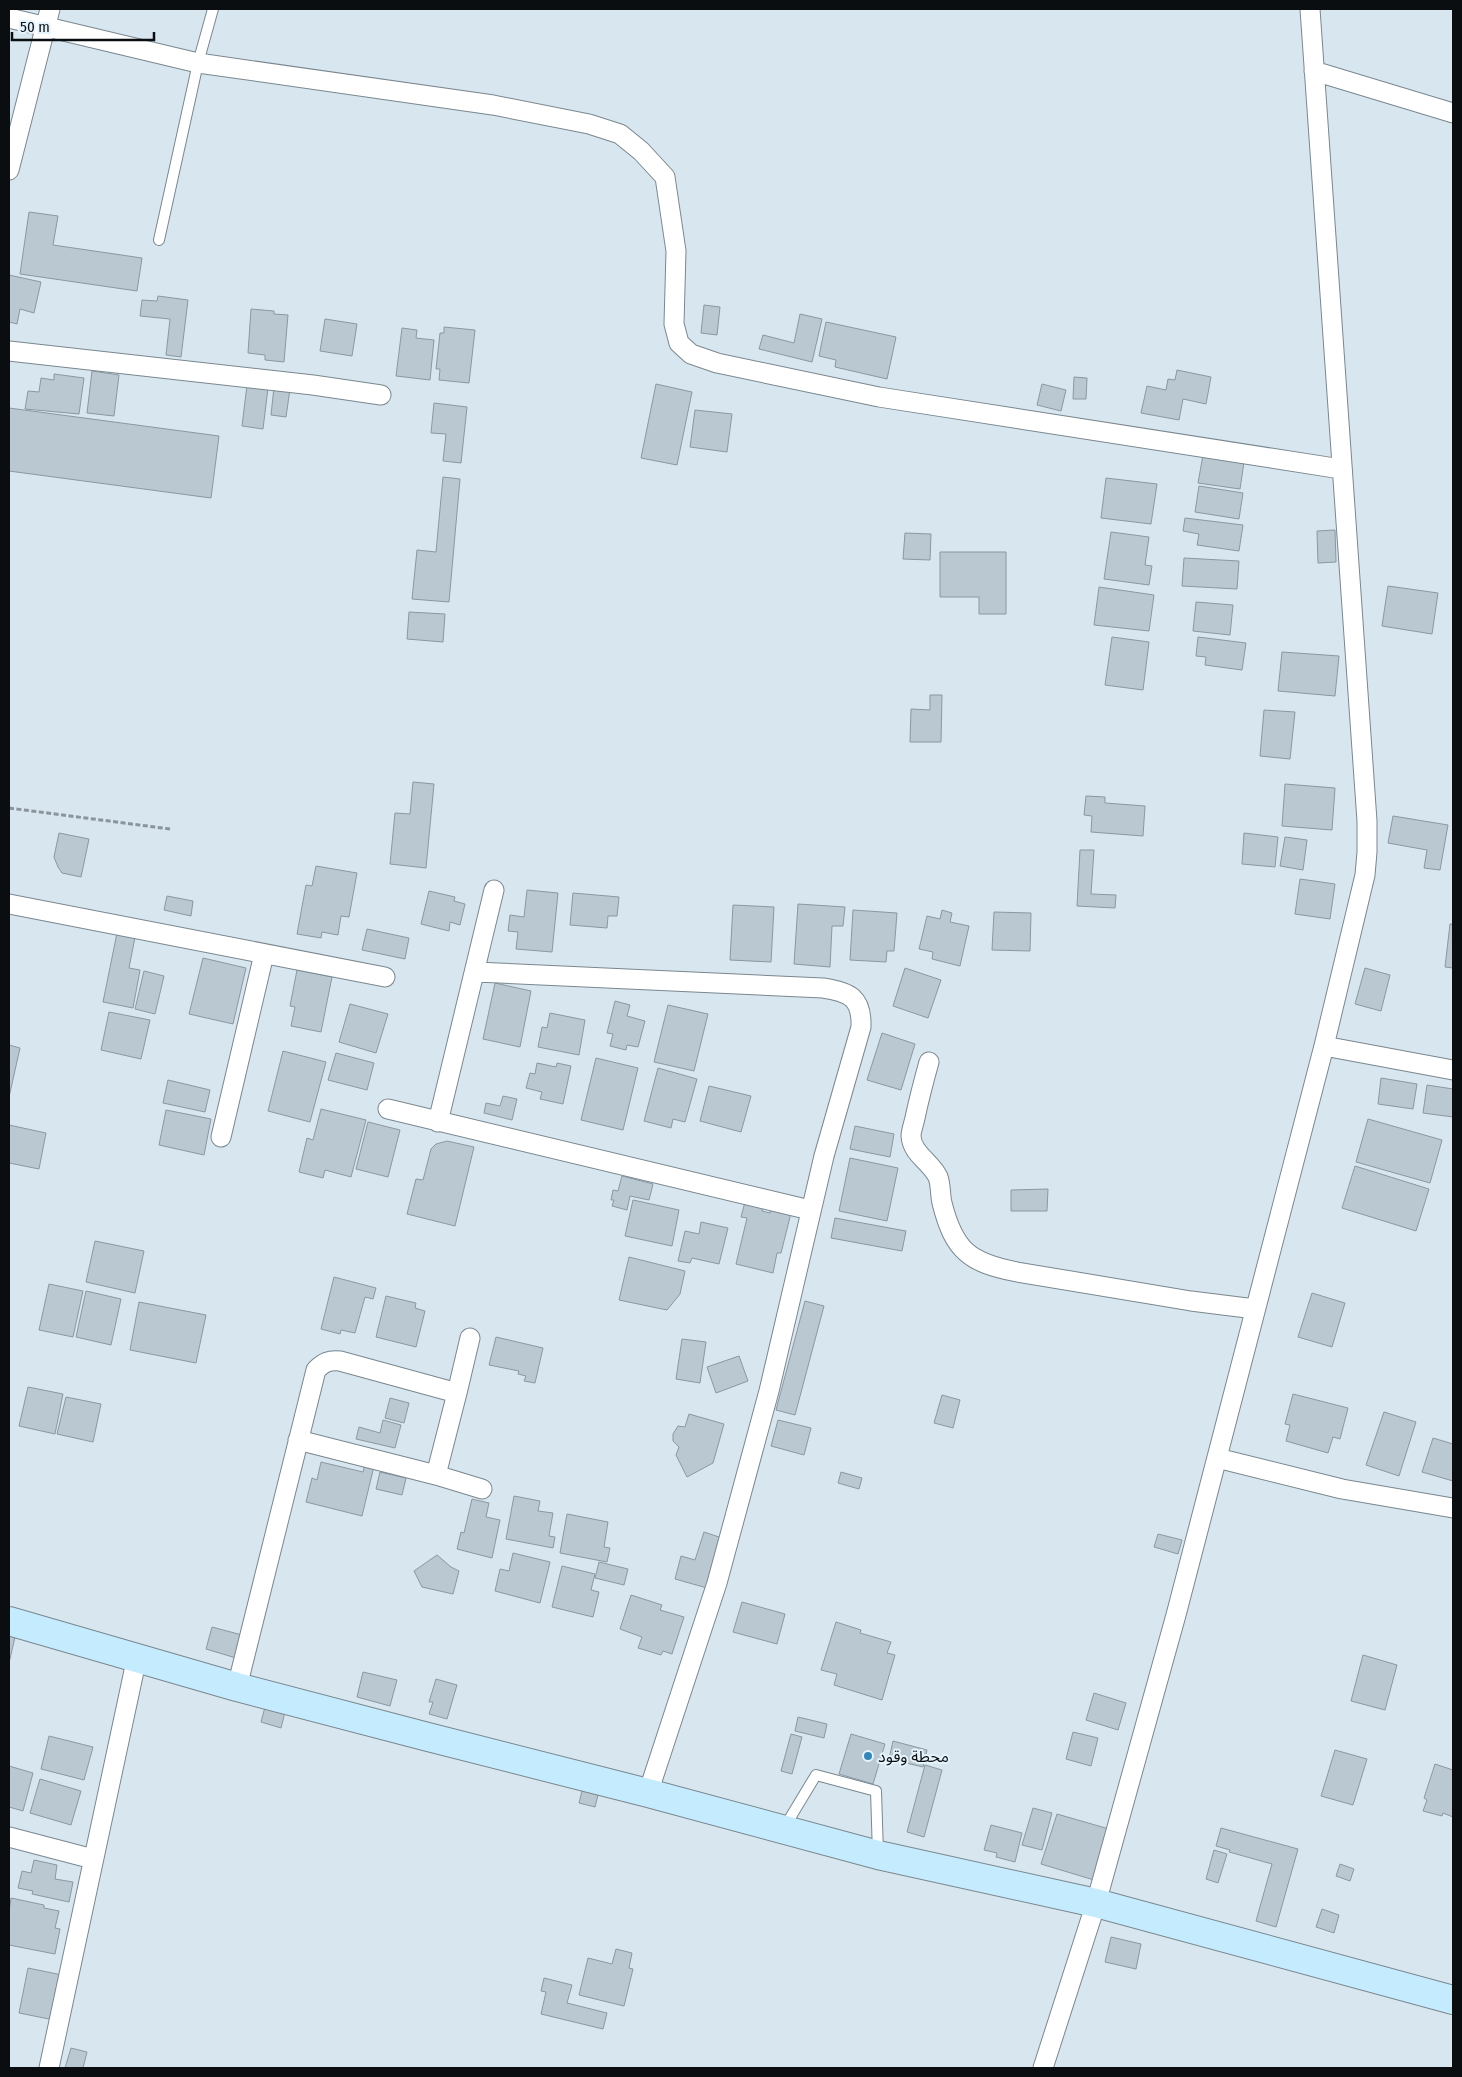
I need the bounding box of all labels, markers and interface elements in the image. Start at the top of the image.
scale bar [12,10,155,42]
text: 50 m [20,18,50,36]
place label: محطة وقود [878,1747,949,1766]
marker: محطة وقود [862,1750,874,1762]

